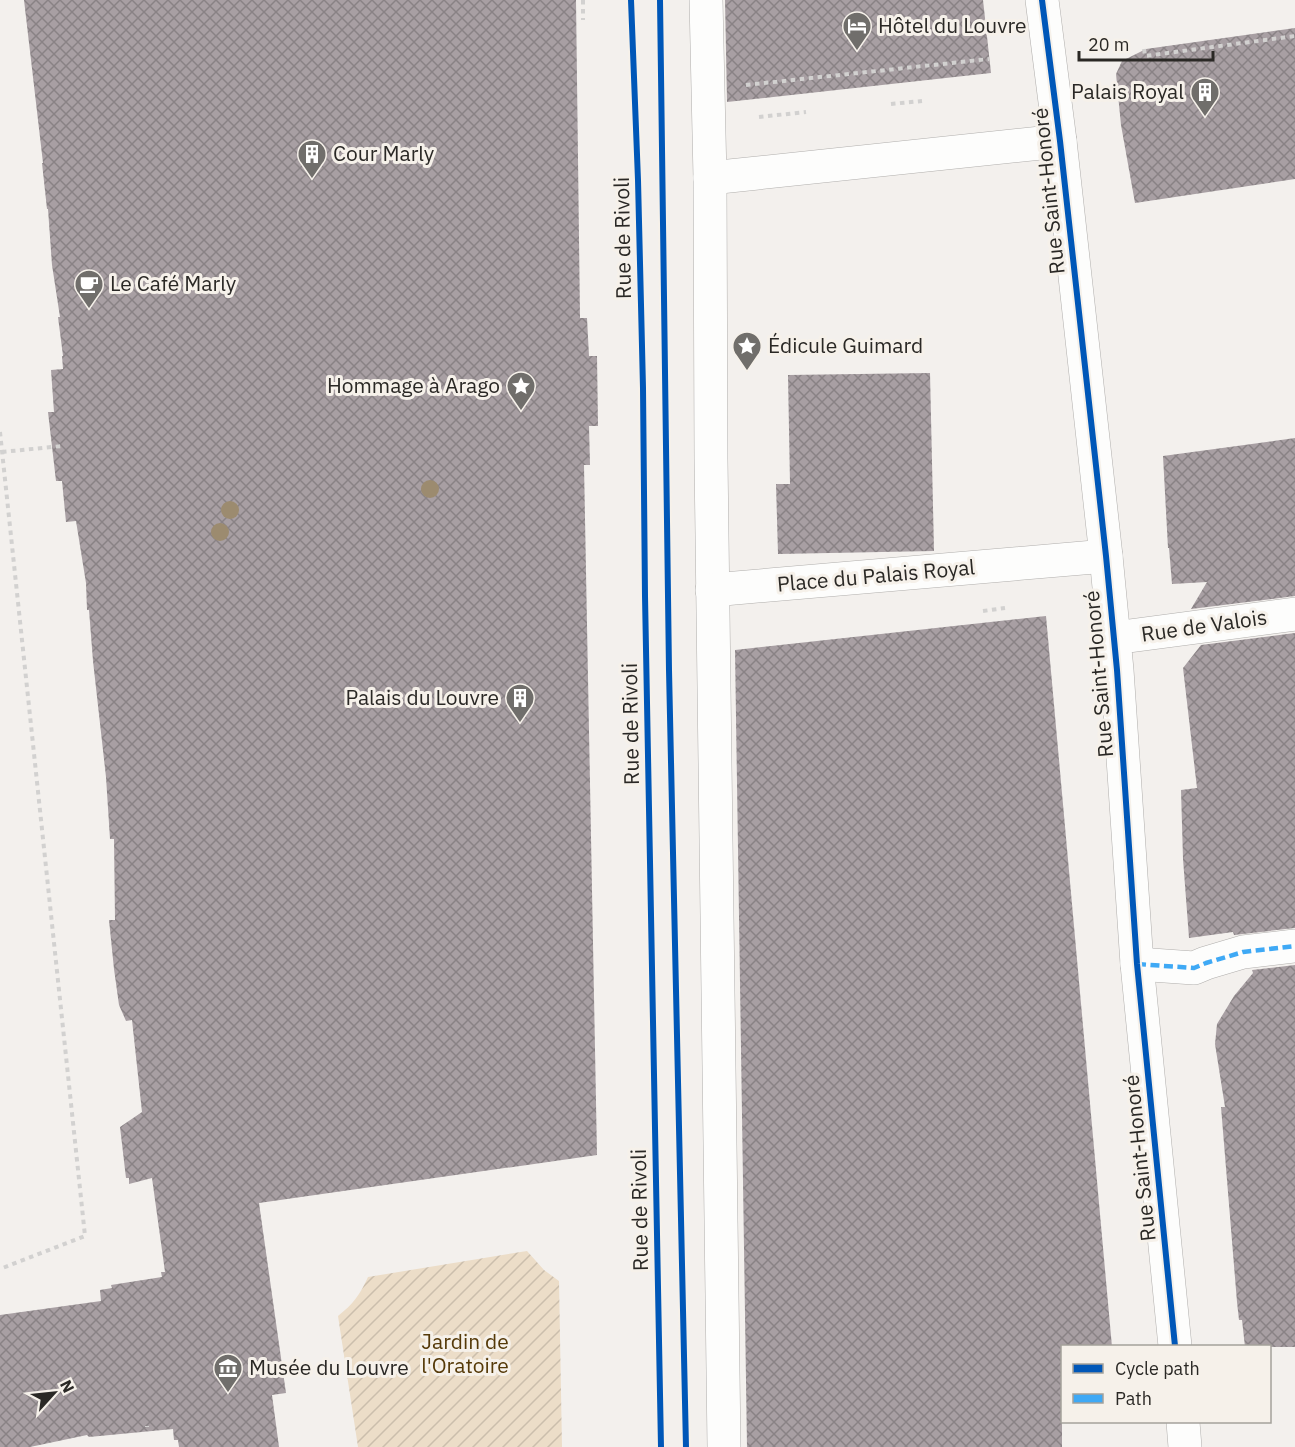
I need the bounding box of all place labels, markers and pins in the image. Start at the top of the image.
hotel icon: Hôtel du Louvre [841,10,873,52]
place label: Hôtel du Louvre [878,11,1027,39]
building icon: Palais Royal [1189,76,1221,118]
place label: Palais Royal [1071,77,1184,105]
building icon: Cour Marly [296,138,328,180]
place label: Cour Marly [333,139,435,167]
cafe icon: Le Café Marly [73,268,105,310]
place label: Le Café Marly [110,269,237,297]
place icon: Édicule Guimard [731,330,763,372]
place label: Édicule Guimard [768,331,923,359]
place icon: Hommage à Arago [505,370,537,412]
place label: Hommage à Arago [327,371,500,399]
building icon: Palais du Louvre [504,682,536,724]
place label: Palais du Louvre [345,683,499,711]
museum icon: Musée du Louvre [212,1352,244,1394]
place label: Musée du Louvre [249,1353,409,1381]

